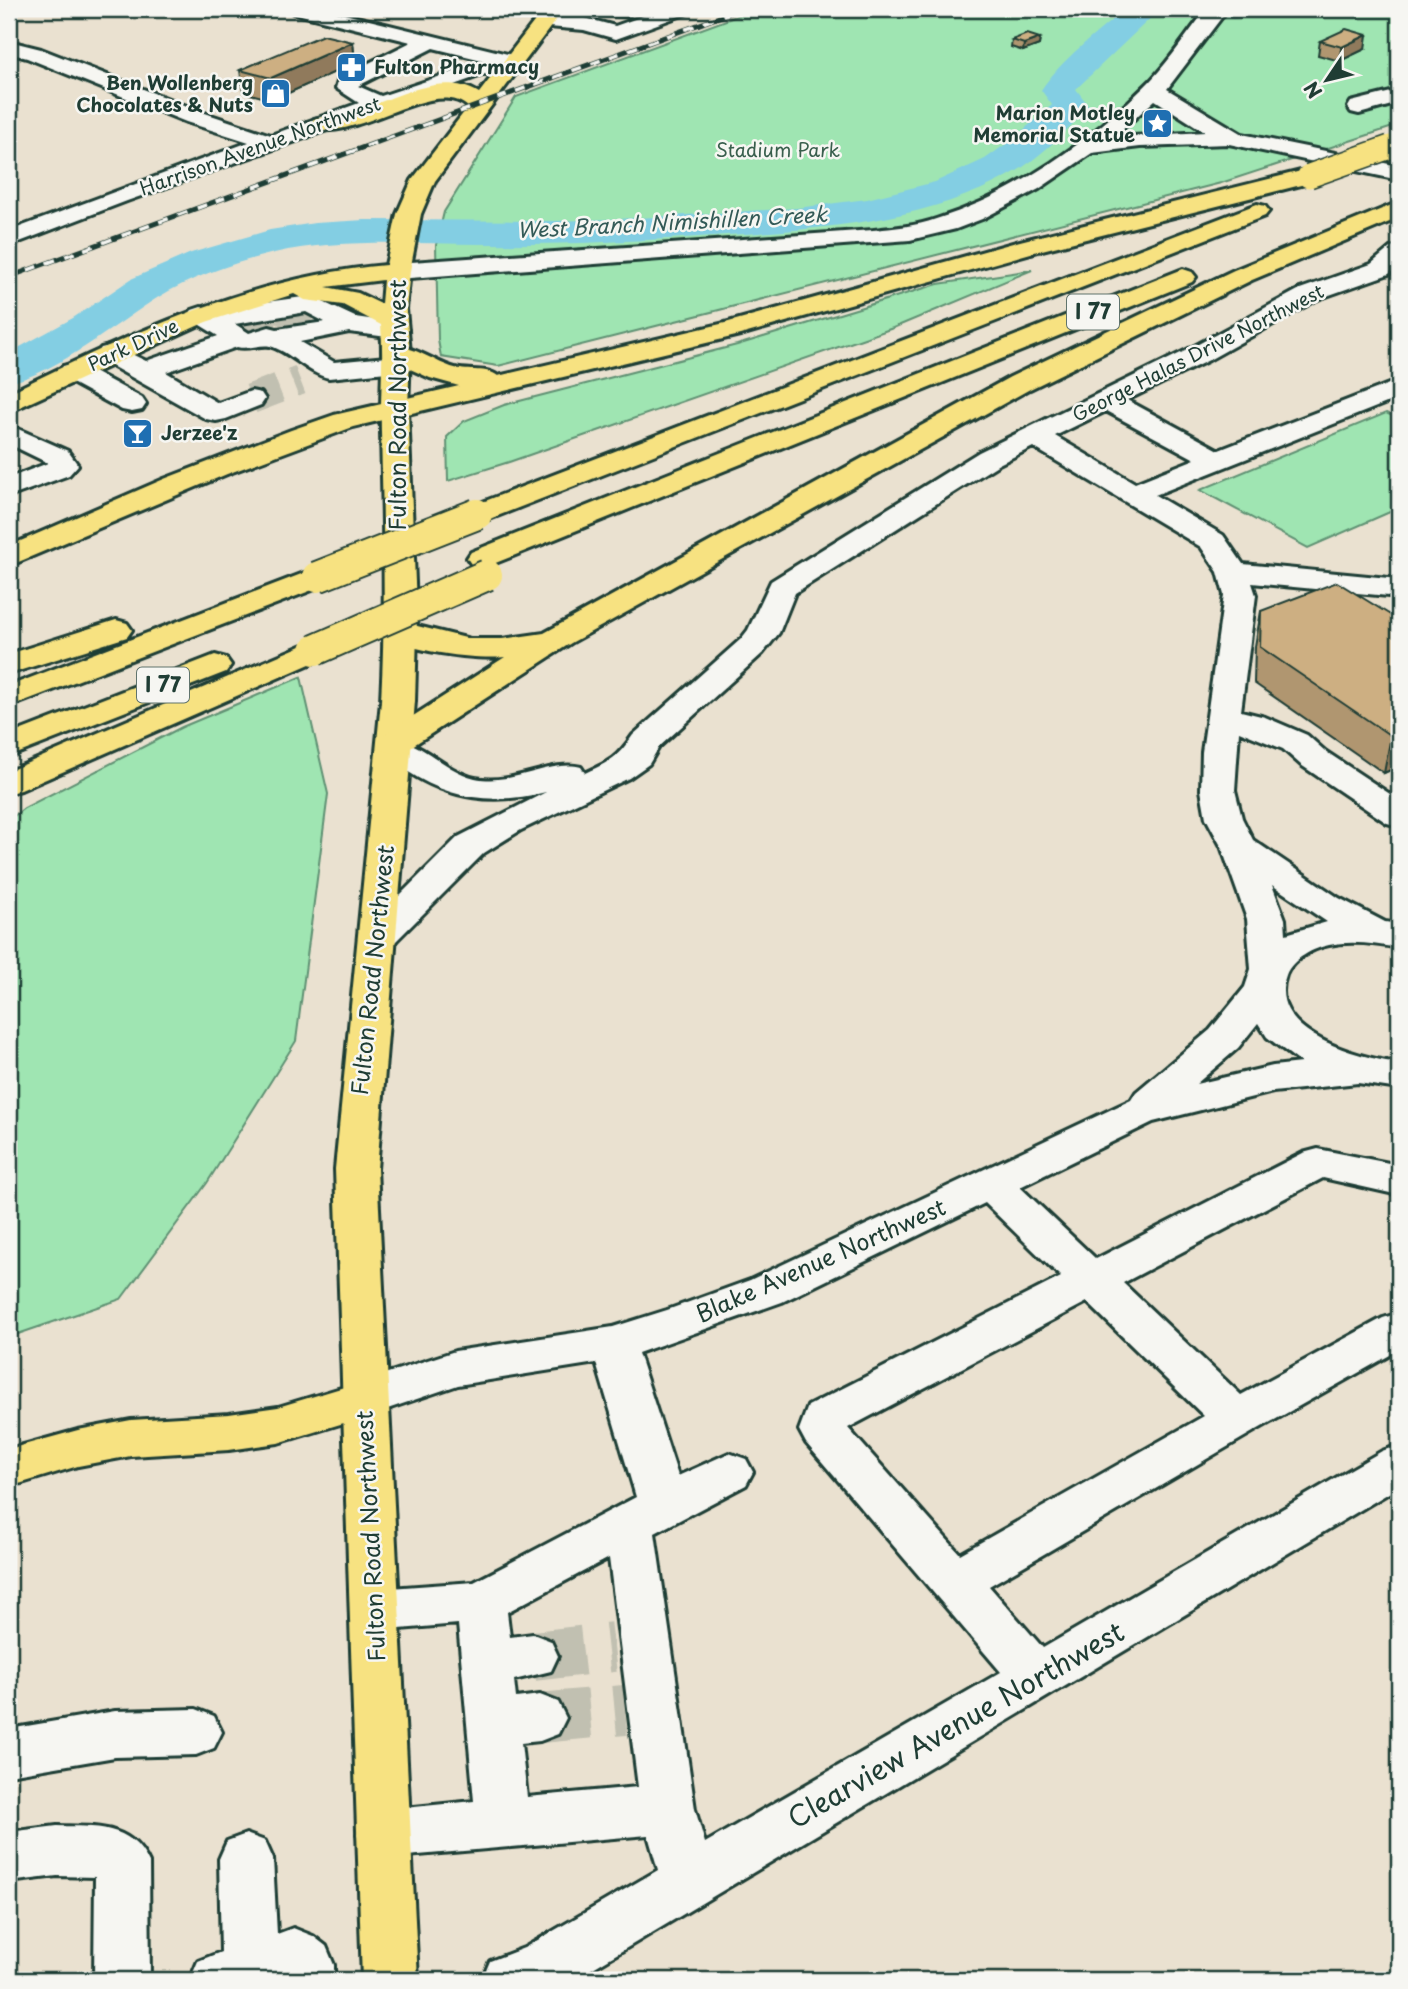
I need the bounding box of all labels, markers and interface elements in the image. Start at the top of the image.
north arrow [1292,46,1362,116]
pharmacy icon: Fulton Pharmacy [334,50,368,84]
place label: Fulton Pharmacy [374,52,539,80]
place label: Ben Wollenberg Chocolates & Nuts [76,68,253,118]
text: N [1296,76,1328,105]
shop icon: Ben Wollenberg Chocolates & Nuts [259,77,293,111]
street label: Harrison Avenue Northwest [135,88,384,202]
place label: Marion Motley Memorial Statue [973,98,1135,148]
place icon: Marion Motley Memorial Statue [1141,107,1175,141]
park label: Stadium Park [716,135,841,163]
water label: West Branch Nimishillen Creek [516,197,829,245]
street label: George Halas Drive Northwest [1067,276,1329,428]
street label: Fulton Road Northwest [379,279,414,531]
road number: I 77 [1067,294,1119,330]
street label: Park Drive [83,311,182,377]
bar icon: Jerzee'z [121,416,155,450]
place label: Jerzee'z [161,418,238,446]
road number: I 77 [137,668,189,702]
street label: Fulton Road Northwest [341,843,402,1097]
street label: Blake Avenue Northwest [690,1189,951,1331]
street label: Fulton Road Northwest [345,1410,394,1663]
street label: Clearview Avenue Northwest [779,1609,1132,1838]

